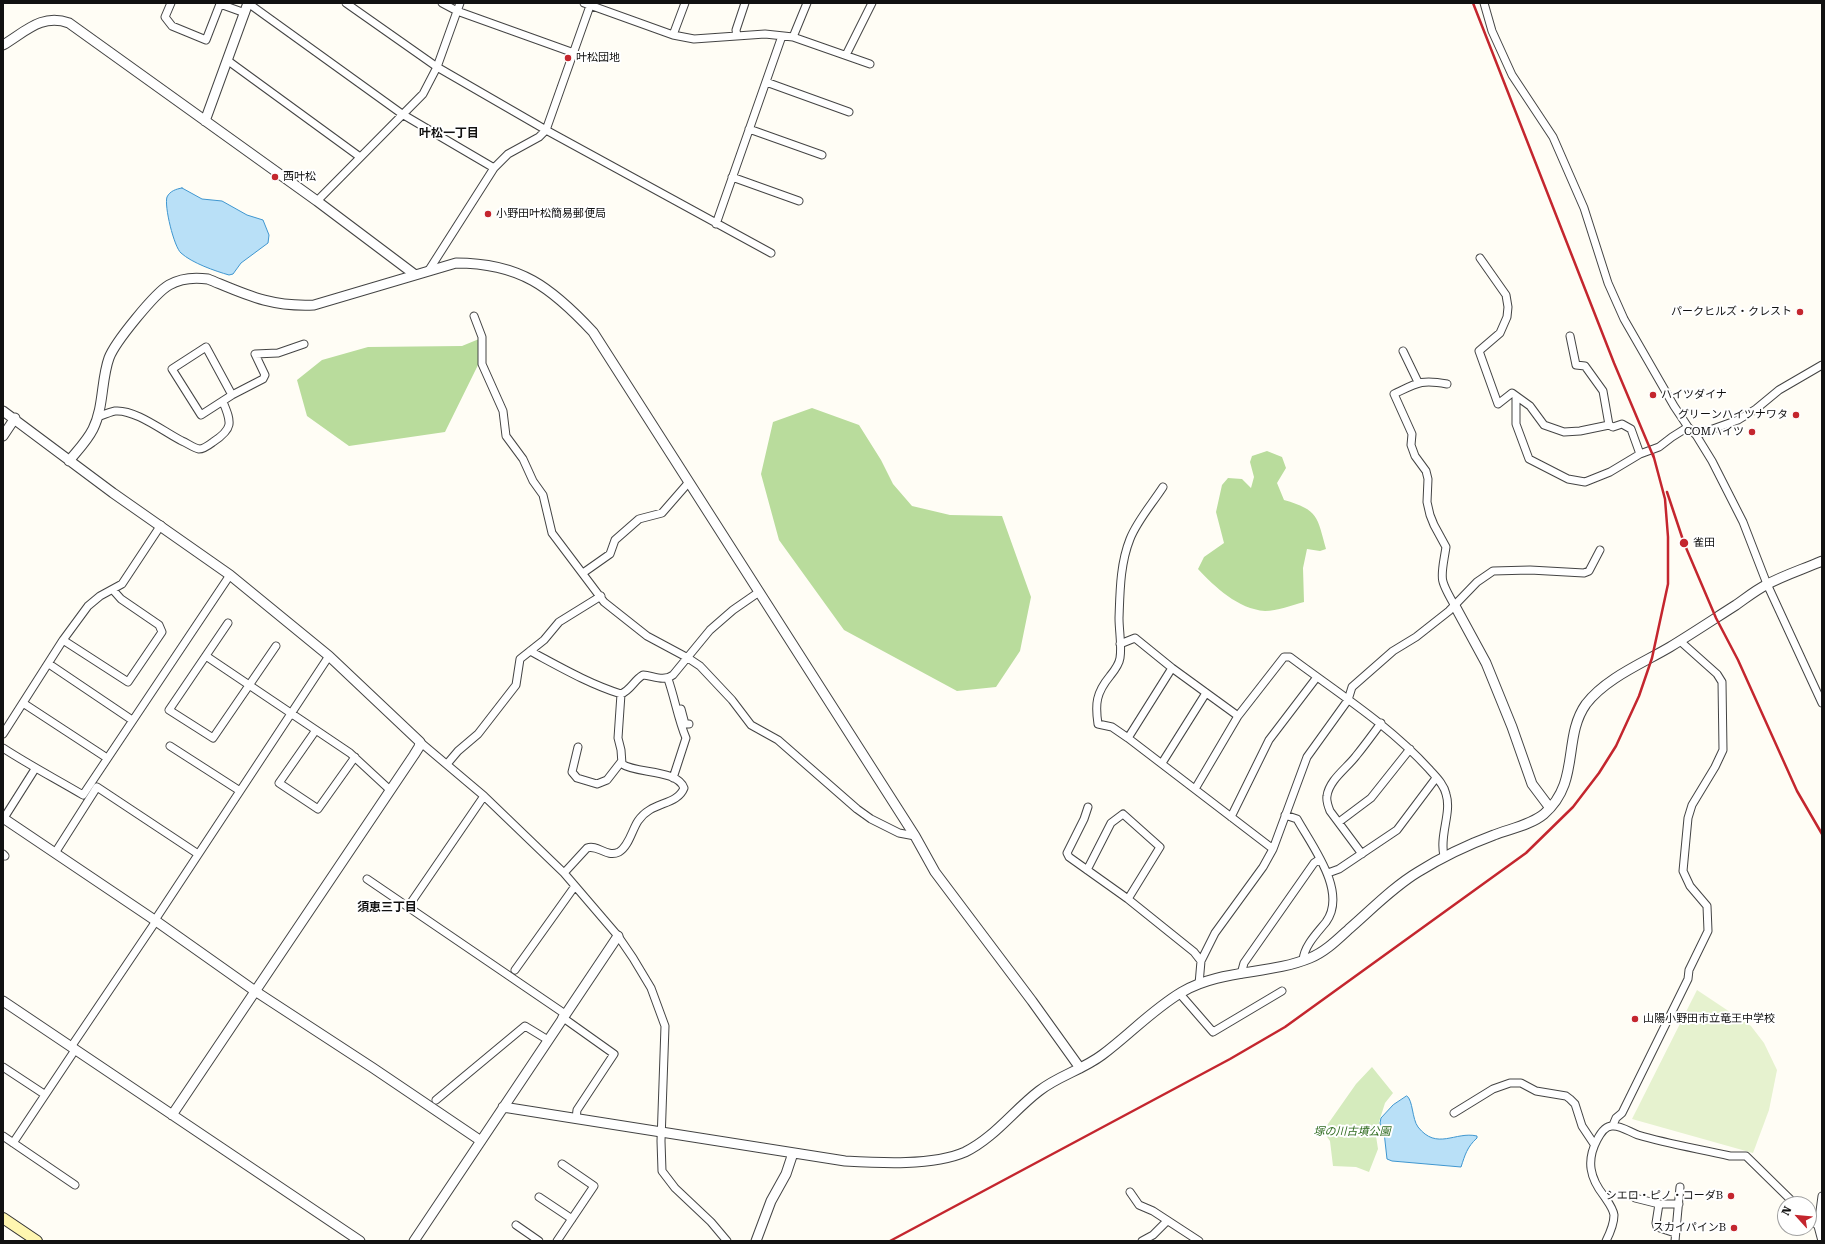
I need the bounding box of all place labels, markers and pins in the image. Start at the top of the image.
place label: 叶松団地 [576,51,620,65]
marker: 叶松団地 [563,53,573,63]
place label: 西叶松 [283,170,316,184]
marker: 西叶松 [270,172,280,182]
place label: 小野田叶松簡易郵便局 [496,207,606,221]
marker: 小野田叶松簡易郵便局 [483,209,493,219]
place label: パークヒルズ・クレスト [1671,305,1792,319]
marker: パークヒルズ・クレスト [1795,307,1805,317]
place label: ハイツダイナ [1661,388,1727,402]
marker: ハイツダイナ [1648,390,1658,400]
place label: グリーンハイツナワタ [1678,408,1788,422]
marker: グリーンハイツナワタ [1791,410,1801,420]
place label: COMハイツ [1684,425,1744,439]
marker: COMハイツ [1747,427,1757,437]
place label: 雀田 [1693,536,1715,550]
marker: 雀田 [1678,537,1690,549]
place label: 山陽小野田市立竜王中学校 [1643,1012,1775,1026]
marker: 山陽小野田市立竜王中学校 [1630,1014,1640,1024]
place label: シエロ・ピノ・コーダB [1606,1189,1723,1203]
marker: シエロ・ピノ・コーダB [1726,1191,1736,1201]
place label: スカイパインB [1653,1221,1726,1235]
marker: スカイパインB [1729,1223,1739,1233]

